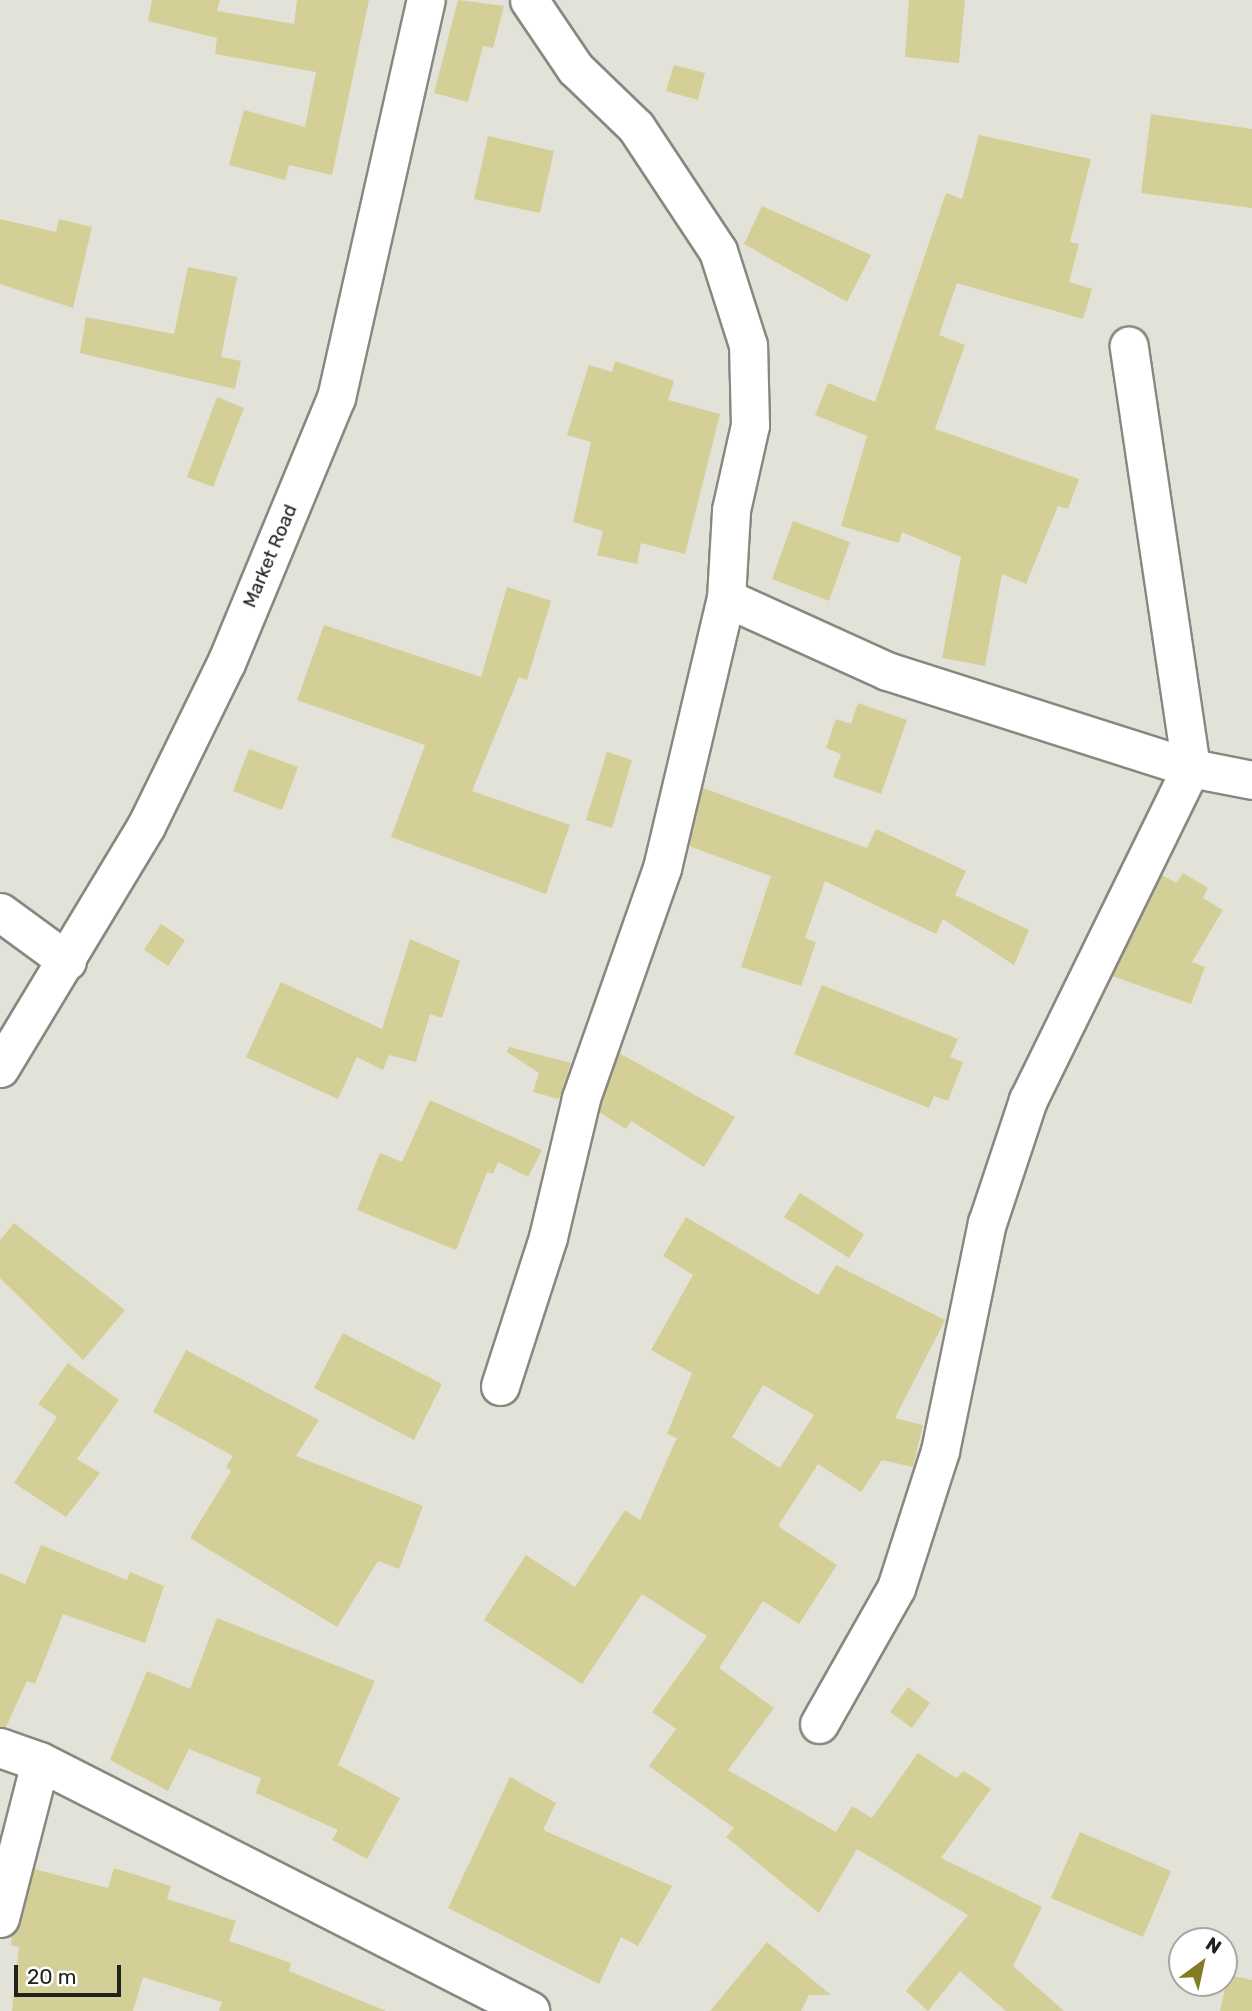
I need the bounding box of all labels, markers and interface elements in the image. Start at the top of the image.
street label: Market Road [238,501,302,611]
north arrow [1168,1927,1238,1997]
text: N [1202,1932,1226,1959]
scale bar [18,1952,124,1996]
text: 20 m [27,1964,76,1989]

